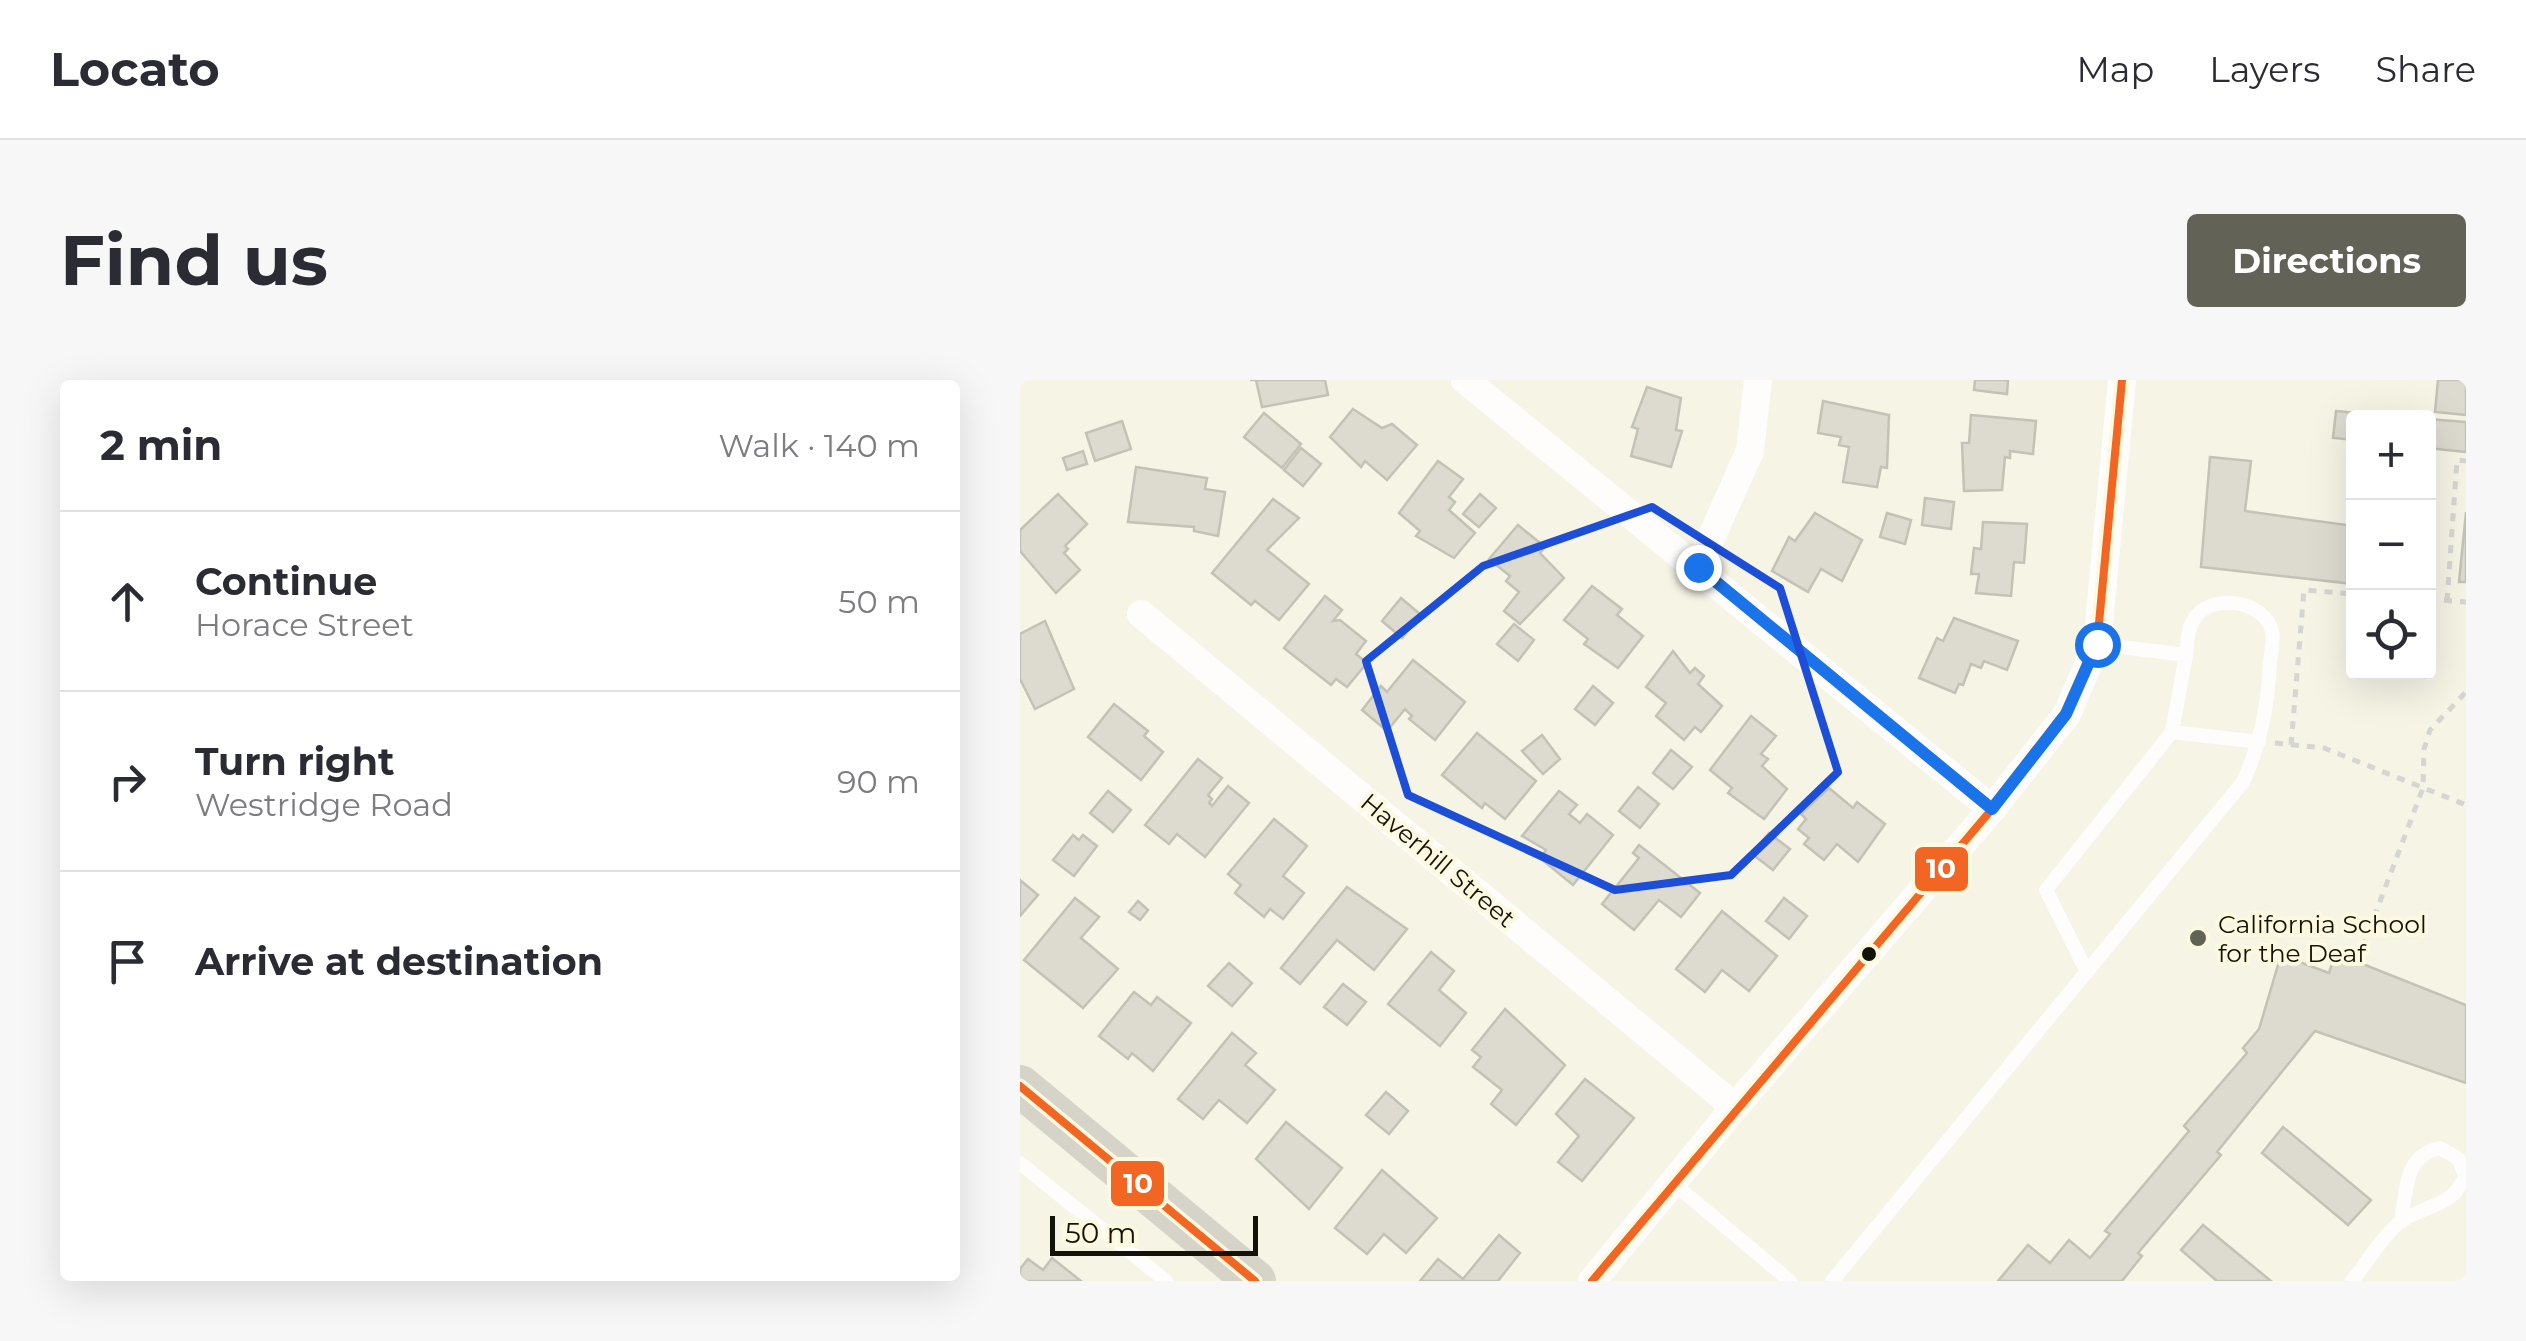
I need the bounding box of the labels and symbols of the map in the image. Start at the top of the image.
route end [1676,545,1722,591]
route start [2075,622,2121,668]
street label: Haverhill Street [1355,787,1521,933]
line badge: 10 [1913,845,1970,893]
text: 10 [1926,851,1956,885]
place label: California School for the Deaf [2218,909,2427,968]
marker: California School for the Deaf [2187,927,2209,949]
unlabelled marker [1859,944,1879,964]
line badge: 10 [1109,1159,1166,1208]
text: 10 [1123,1166,1153,1200]
scale bar [1050,1211,1258,1256]

